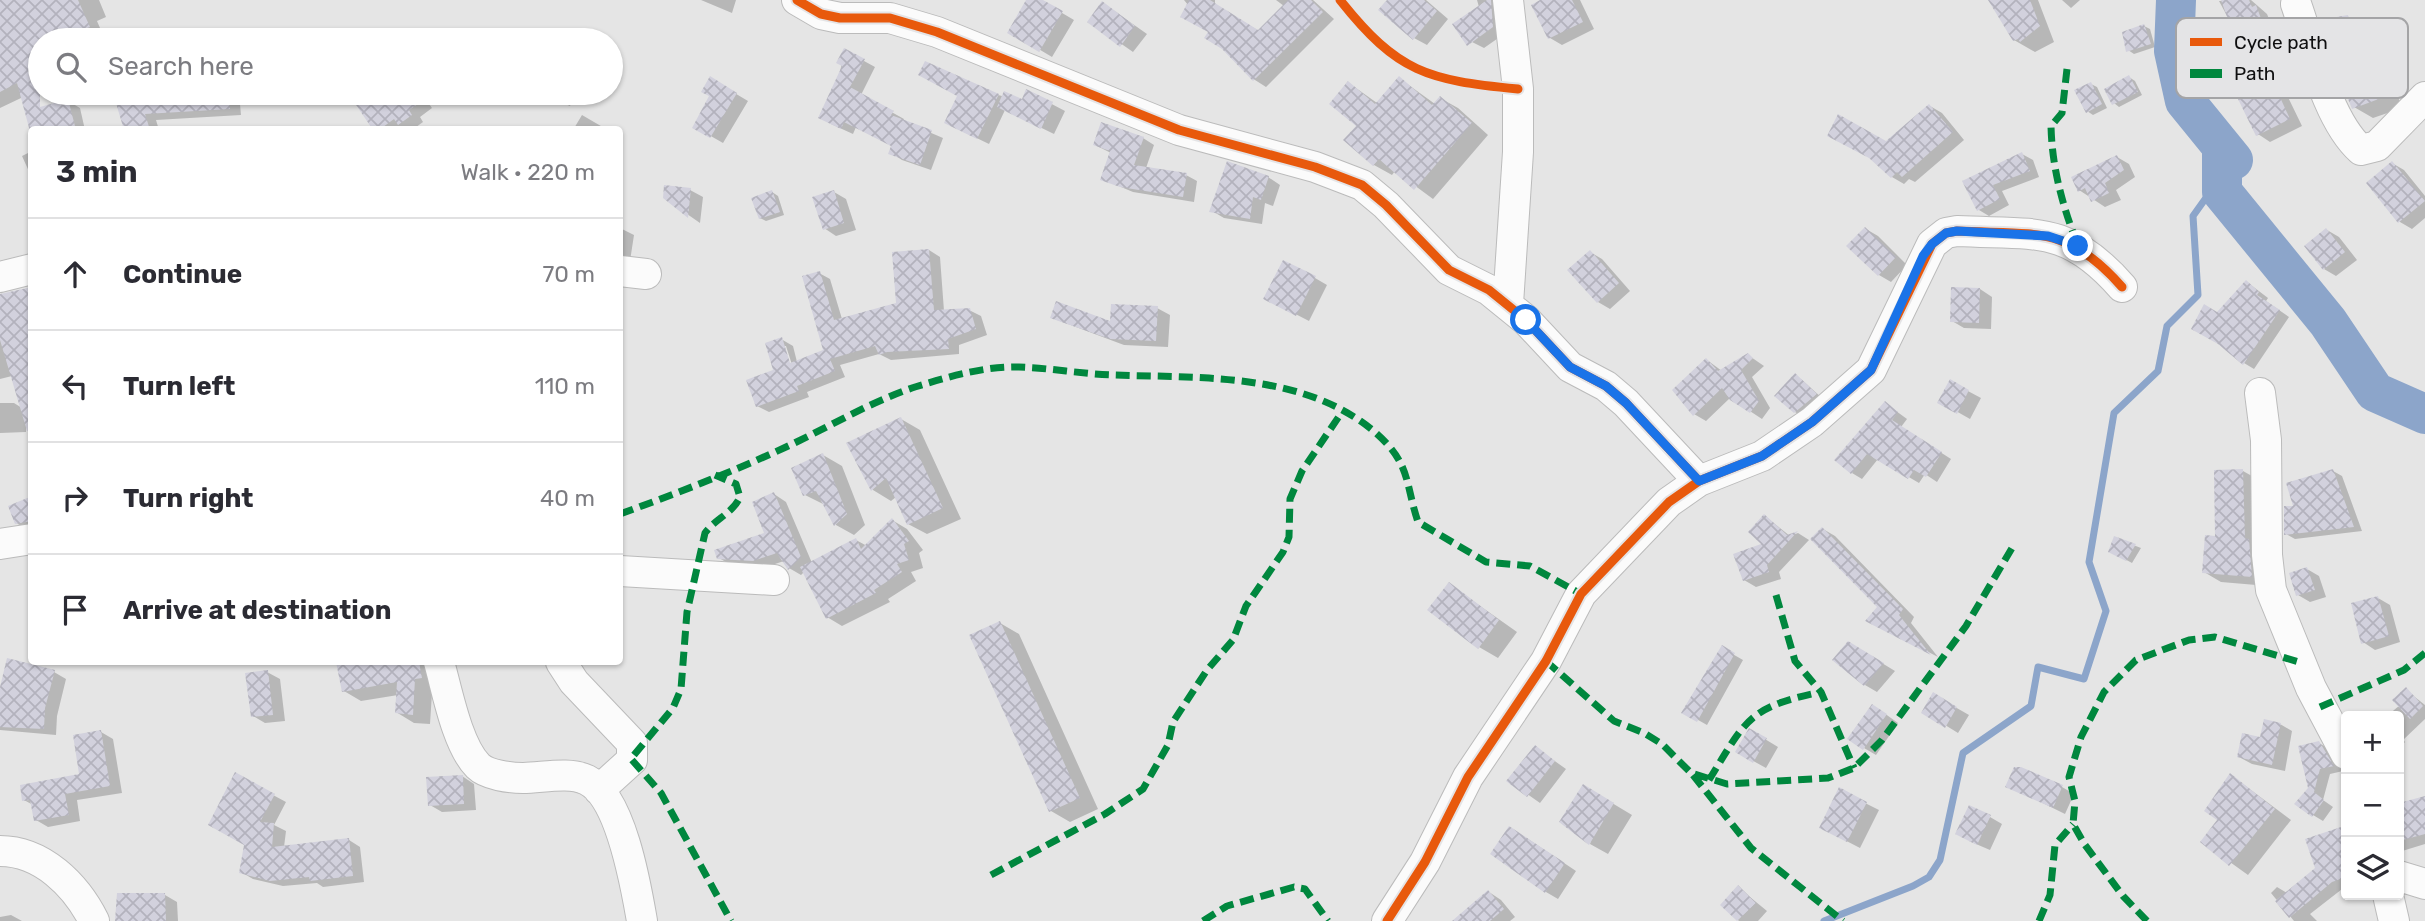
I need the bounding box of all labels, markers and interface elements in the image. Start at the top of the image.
legend [2176,18,2408,98]
search box [28,28,623,105]
text: Cycle path [2234,31,2328,54]
icon: search [52,48,90,86]
text: Search here [108,51,254,82]
text: Path [2234,62,2275,85]
text: 3 min [56,154,138,190]
text: Walk · 220 m [461,158,595,186]
route end [2062,230,2093,261]
icon: ahead [56,255,94,293]
text: Continue [123,259,242,290]
text: 70 m [543,260,595,288]
route start [1510,304,1541,335]
icon: left [56,367,94,405]
text: Turn left [123,371,235,402]
text: 110 m [535,372,595,400]
icon: right [56,479,94,517]
text: Turn right [123,483,253,514]
text: 40 m [540,484,595,512]
icon: arrive [56,591,94,629]
text: Arrive at destination [123,595,391,626]
map controls [2341,711,2404,900]
button: + [2341,711,2404,774]
button: − [2341,774,2404,837]
button: layers [2341,837,2404,900]

